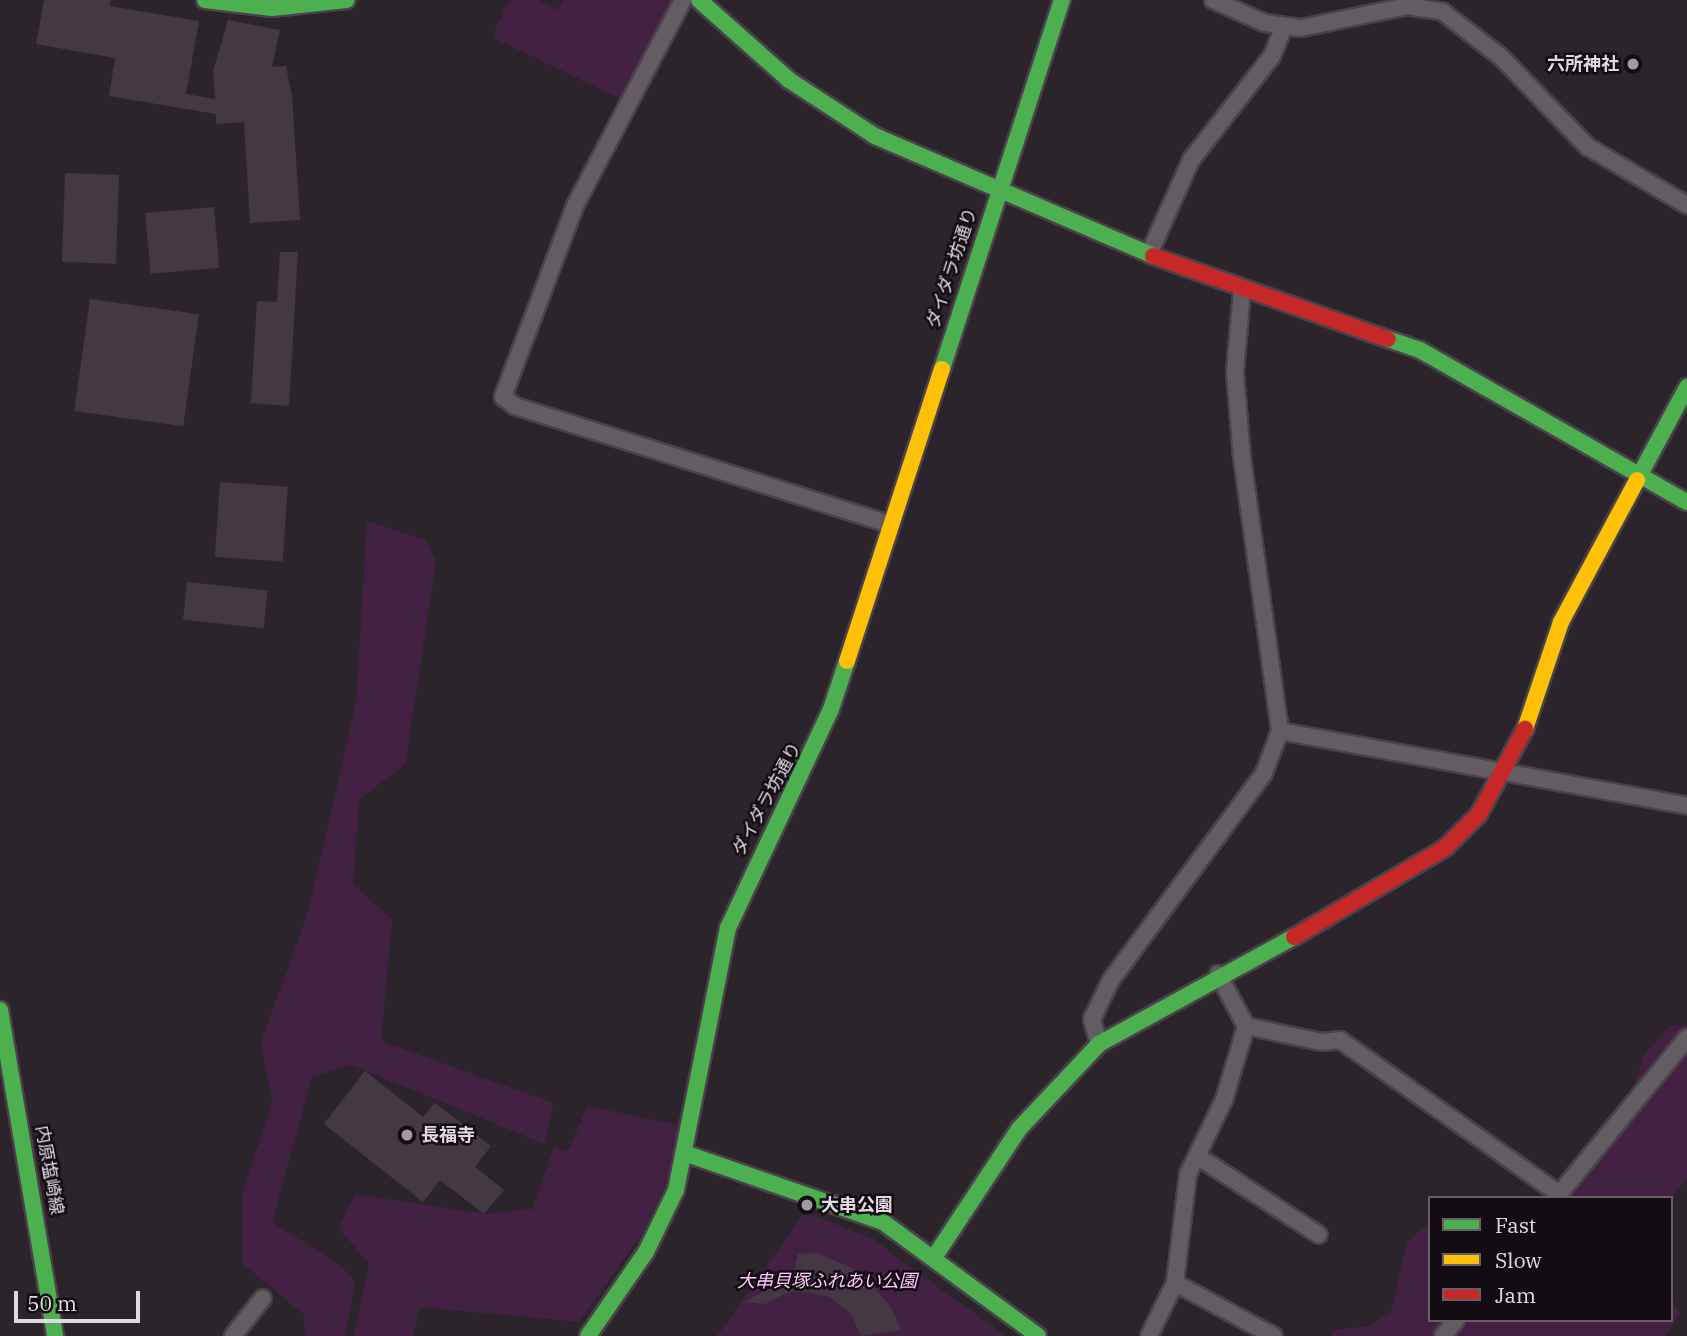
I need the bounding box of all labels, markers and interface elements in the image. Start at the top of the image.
place label: 六所神社 [1547,53,1619,75]
marker: 六所神社 [1625,56,1641,72]
street label: ダイダラ坊通り [922,205,982,331]
street label: ダイダラ坊通り [728,738,806,860]
street label: 内原塩崎線 [31,1124,67,1216]
place label: 長福寺 [421,1124,475,1146]
marker: 長福寺 [399,1127,415,1143]
place label: 大串公園 [821,1194,893,1216]
legend [1428,1196,1673,1322]
marker: 大串公園 [799,1197,815,1213]
text: Fast [1495,1211,1536,1239]
text: Slow [1495,1246,1542,1274]
park label: 大串貝塚ふれあい公園 [737,1270,917,1292]
scale bar [18,1276,144,1320]
text: Jam [1495,1281,1536,1309]
text: 50 m [27,1289,77,1317]

